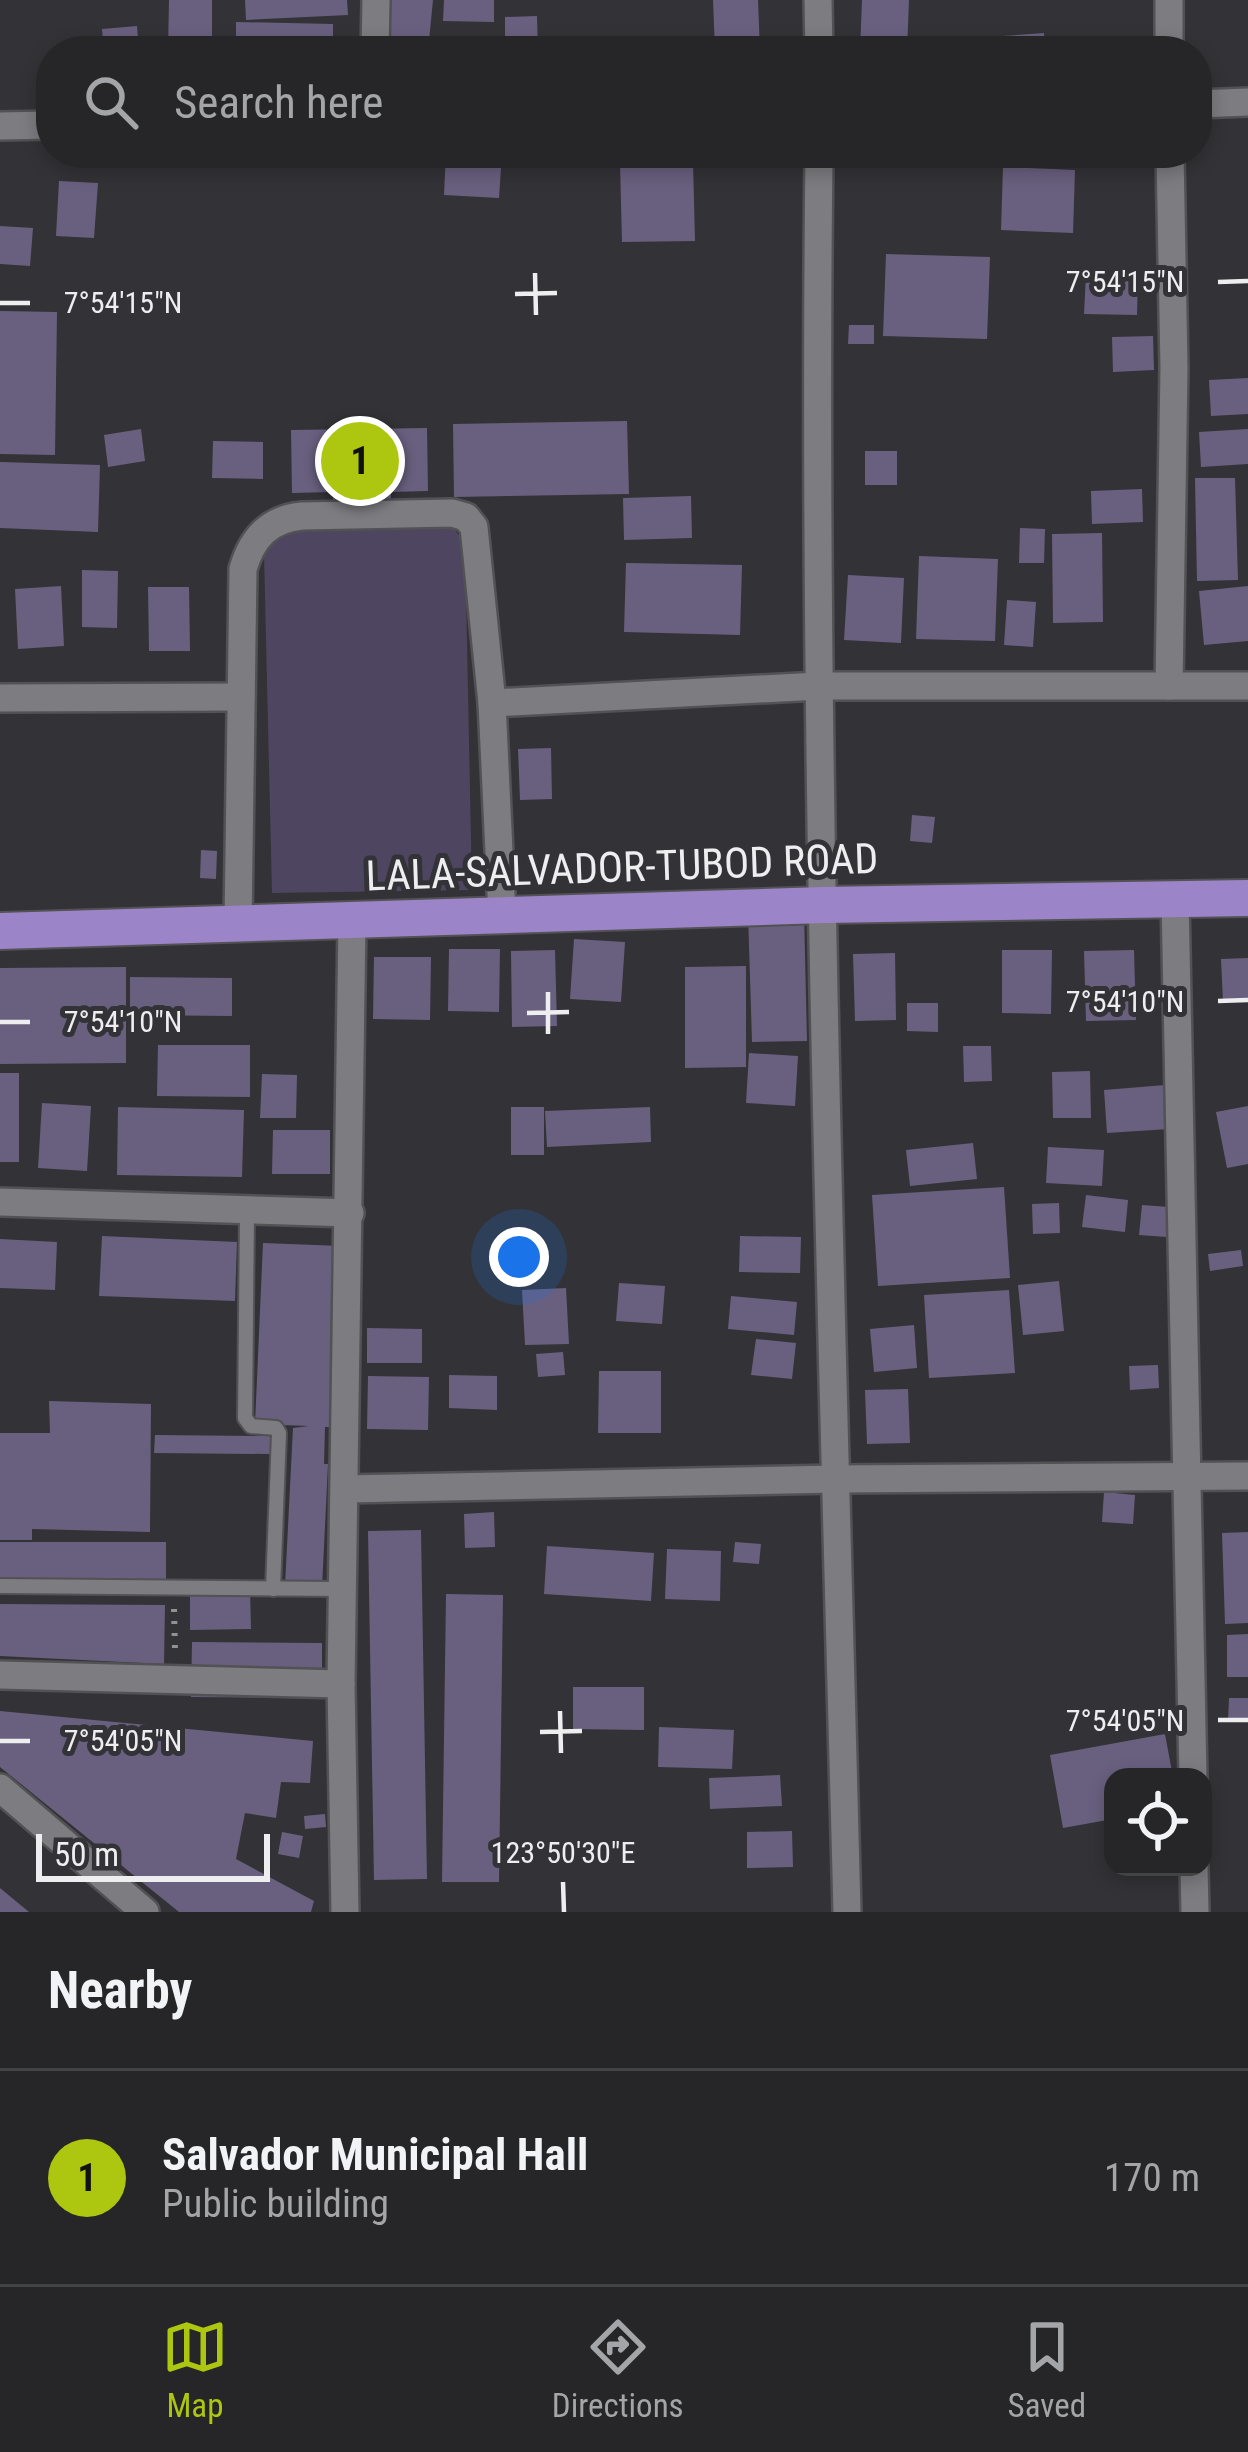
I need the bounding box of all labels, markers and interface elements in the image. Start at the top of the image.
search box [36,36,1212,168]
icon: search [78,69,144,135]
text: Search here [174,76,383,129]
text: 7°54'15"N [1066,264,1184,299]
text: 7°54'15"N [64,285,182,320]
pin: 1 [321,416,399,506]
street label: LALA-SALVADOR-TUBOD ROAD [365,834,879,900]
text: 7°54'10"N [1066,984,1184,1019]
text: 7°54'10"N [64,1004,182,1039]
your location [489,1227,549,1287]
text: 7°54'05"N [1066,1703,1184,1738]
text: 7°54'05"N [64,1723,182,1758]
map controls [1104,1768,1212,1876]
button: locate [1104,1768,1212,1876]
scale bar [36,1828,270,1881]
text: 50 m [54,1835,119,1874]
text: 123°50'30"E [491,1835,635,1870]
text: Nearby [48,1961,192,2020]
text: Salvador Municipal Hall [162,2128,588,2181]
text: 1 [77,2155,97,2201]
text: 170 m [1104,2155,1200,2201]
text: Public building [162,2181,389,2227]
tab: Map [162,2314,228,2425]
tab: Directions [552,2314,684,2425]
tab: Saved [1008,2314,1086,2425]

